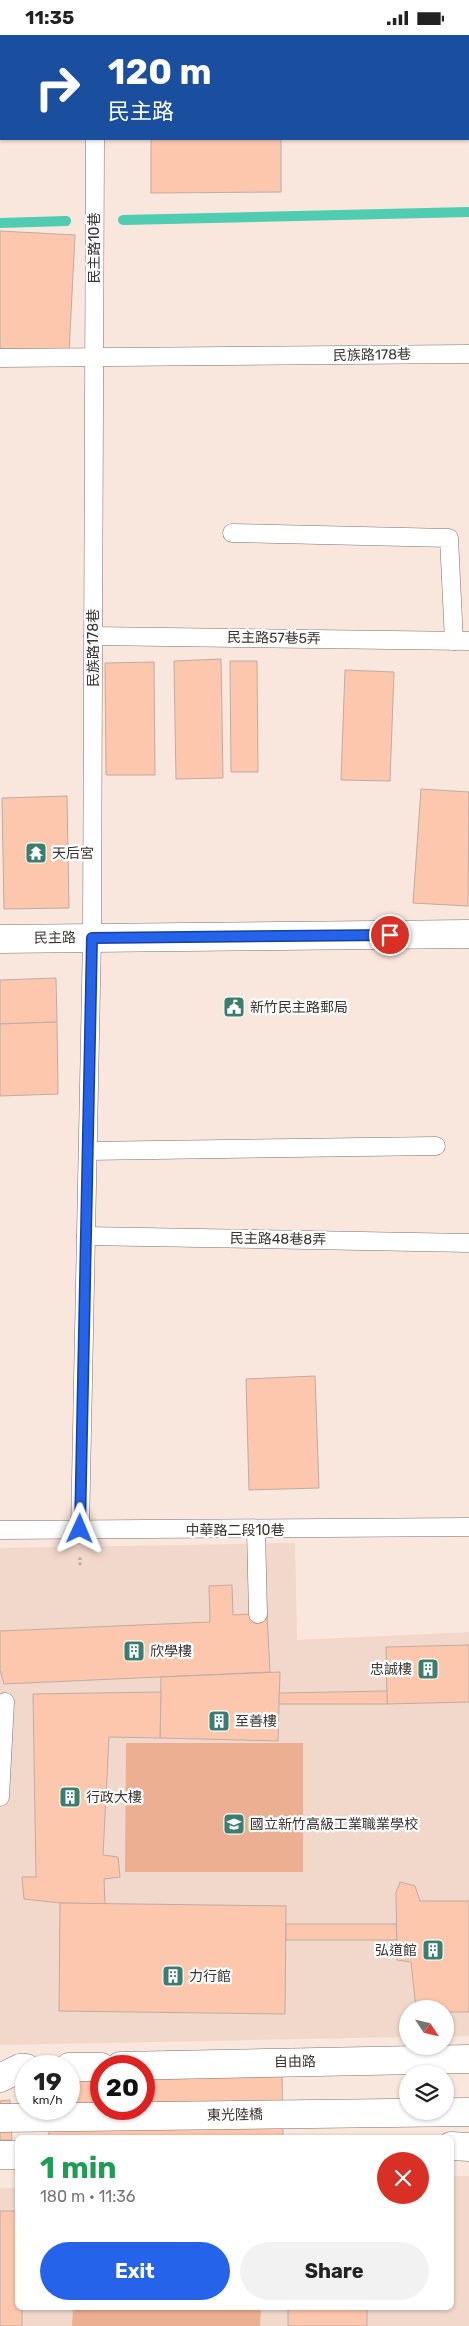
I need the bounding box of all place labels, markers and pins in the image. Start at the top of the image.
temple icon: 天后宮 [24,841,48,865]
place label: 天后宮 [52,845,94,862]
pin [369,914,411,956]
public building icon: 新竹民主路郵局 [222,995,246,1019]
place label: 新竹民主路郵局 [250,999,348,1016]
building icon: 欣學樓 [122,1639,146,1663]
place label: 欣學樓 [150,1643,192,1660]
building icon: 忠誠樓 [416,1657,440,1681]
place label: 忠誠樓 [370,1661,412,1678]
building icon: 至善樓 [207,1709,231,1733]
place label: 至善樓 [235,1713,277,1730]
building icon: 行政大樓 [58,1785,82,1809]
place label: 行政大樓 [86,1789,142,1806]
school or university icon: 國立新竹高級工業職業學校 [222,1812,246,1836]
place label: 國立新竹高級工業職業學校 [250,1816,418,1833]
building icon: 弘道館 [421,1938,445,1962]
place label: 弘道館 [375,1942,417,1959]
building icon: 力行館 [161,1964,185,1988]
place label: 力行館 [189,1968,231,1985]

